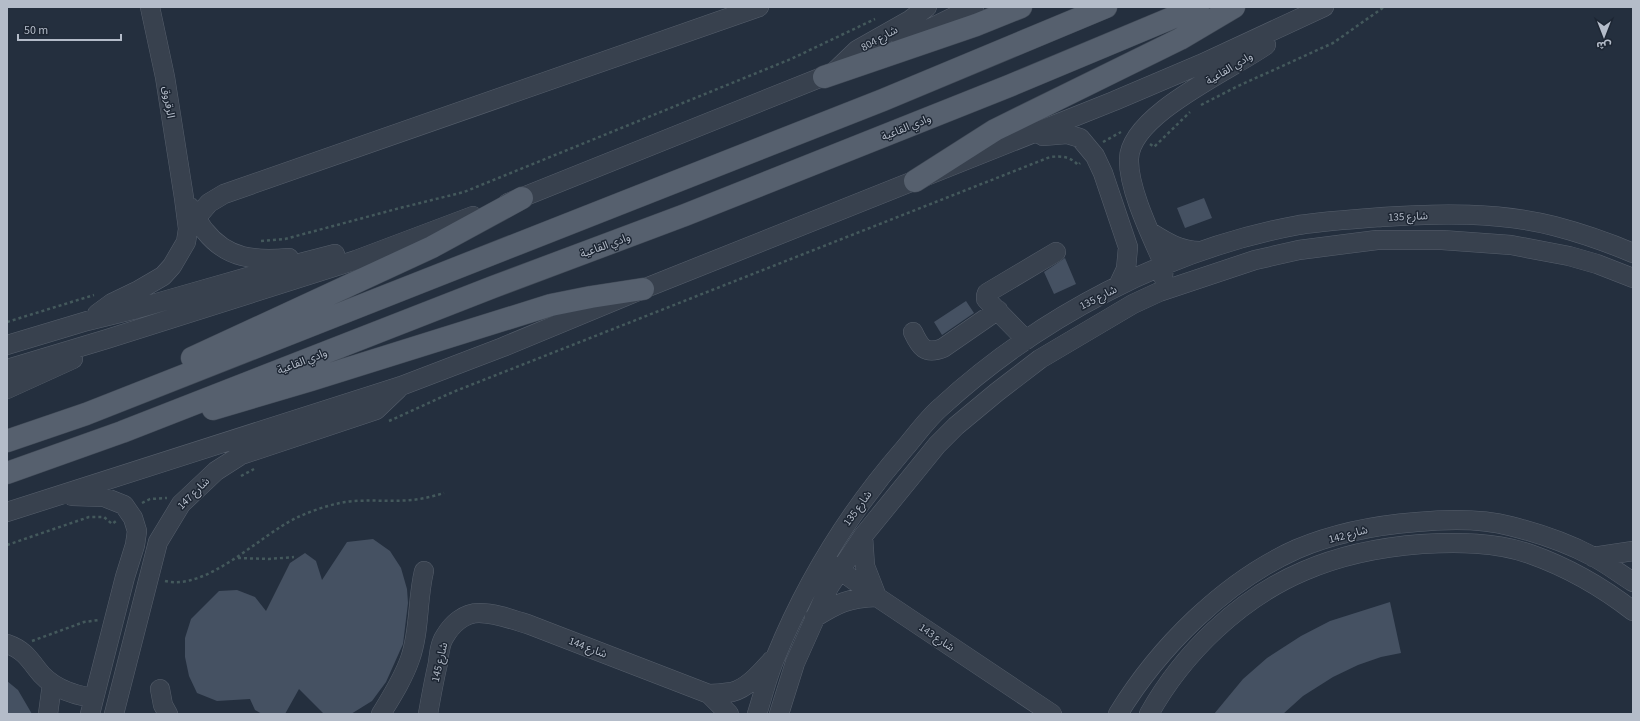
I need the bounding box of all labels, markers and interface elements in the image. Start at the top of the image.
scale bar [18,16,121,42]
north arrow [1584,16,1624,56]
text: 50 m [24,22,48,39]
street label: شارع 804 [858,22,901,55]
text: ش [1596,38,1612,53]
street label: وادي القاعية [1203,48,1256,90]
street label: الرقروق [159,85,178,119]
street label: وادي القاعية [879,111,934,146]
street label: شارع 135 [1388,208,1429,225]
street label: وادي القاعية [578,229,633,263]
street label: شارع 135 [1077,282,1120,313]
street label: وادي القاعية [275,345,330,379]
street label: شارع 147 [174,474,213,513]
street label: شارع 135 [840,487,875,529]
street label: شارع 142 [1327,522,1370,547]
street label: شارع 143 [916,620,958,655]
street label: شارع 144 [566,633,610,662]
street label: شارع 145 [428,641,451,683]

